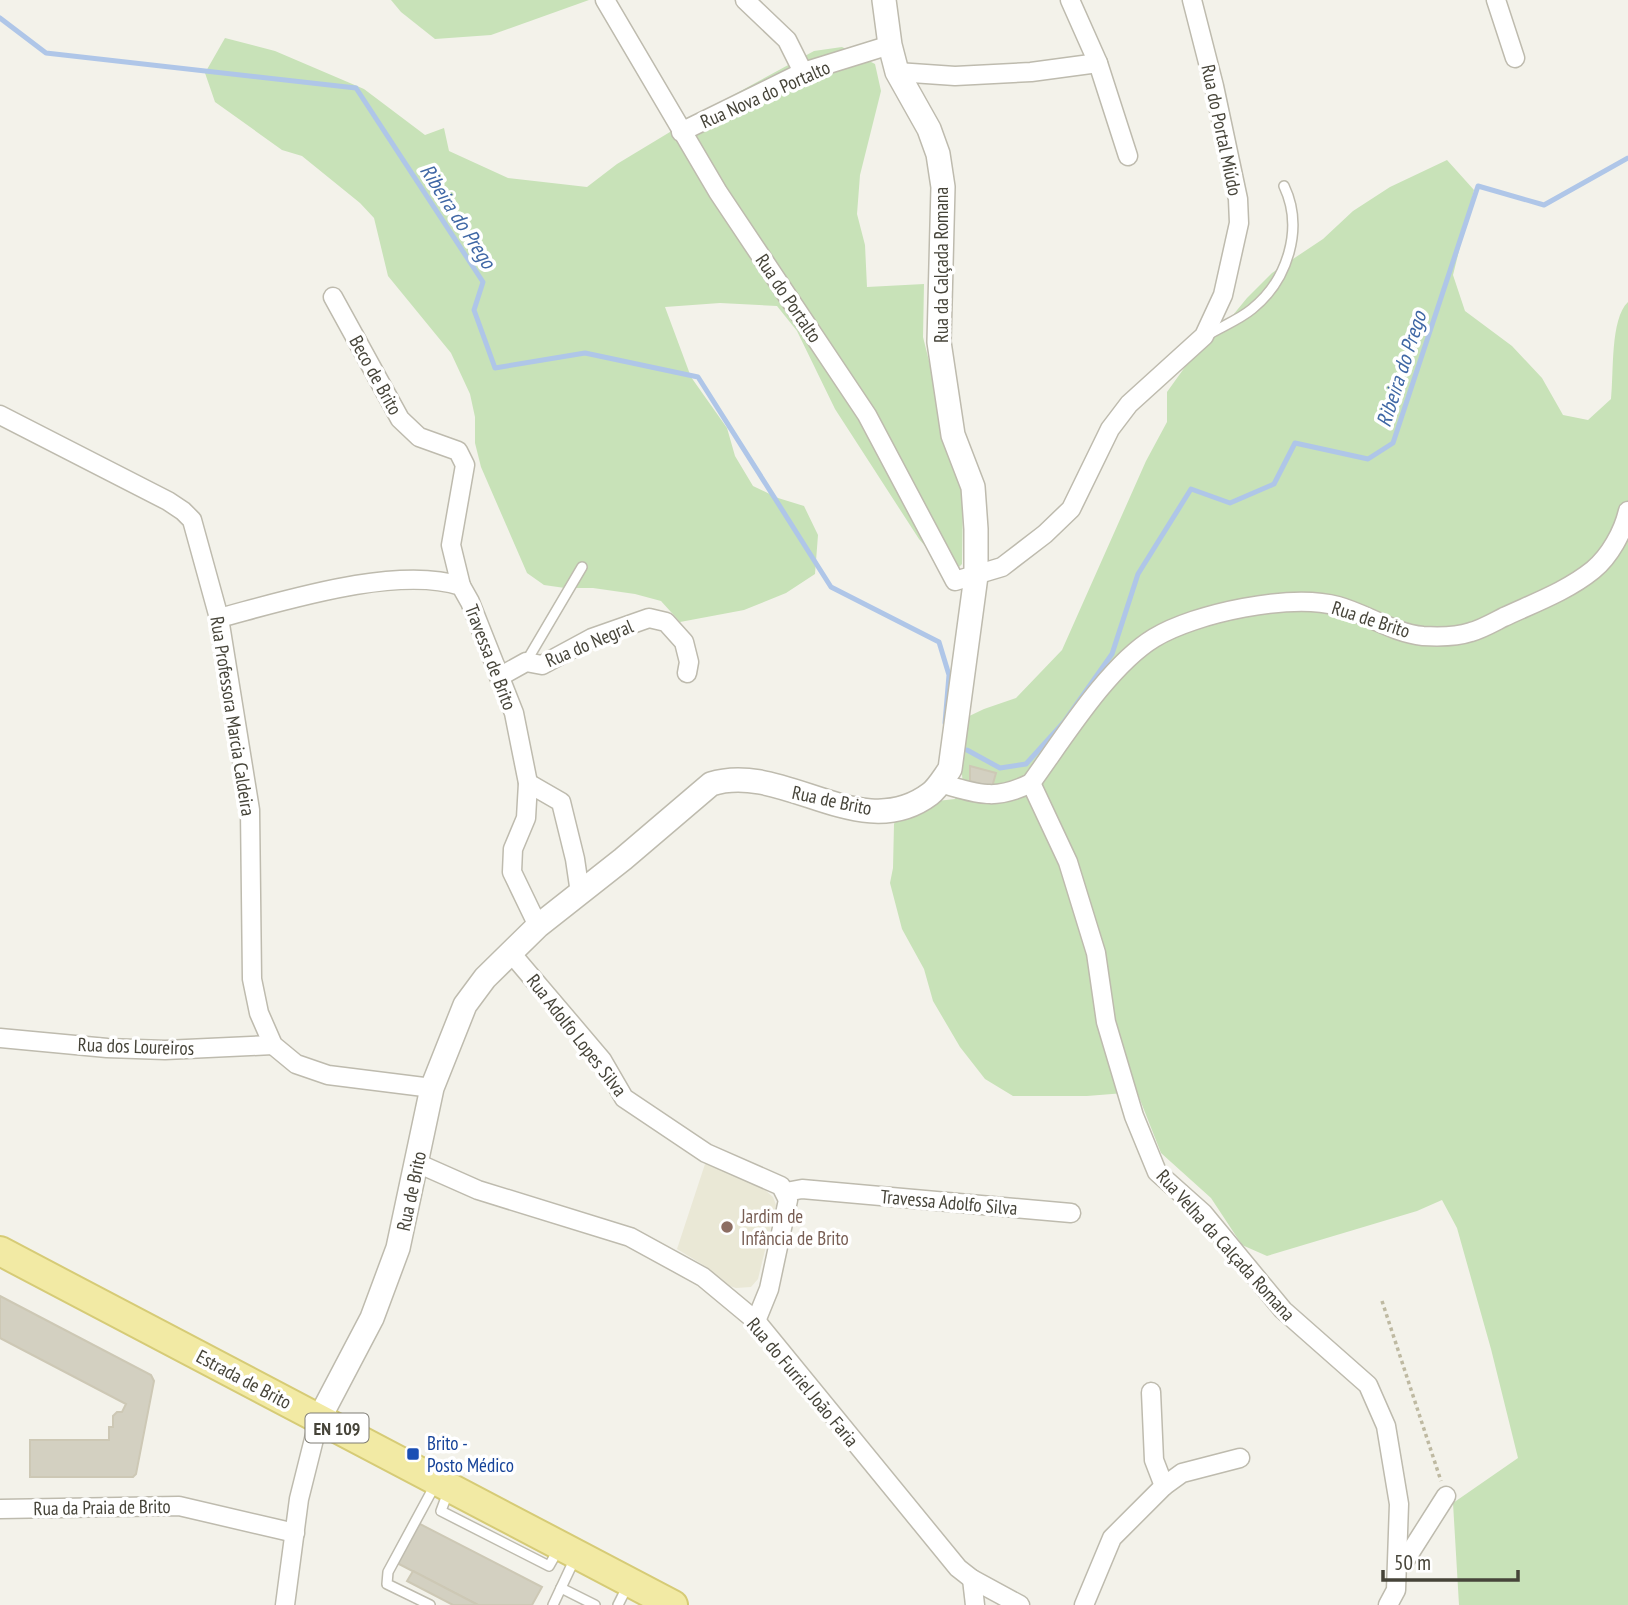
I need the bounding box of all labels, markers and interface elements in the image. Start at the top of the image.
street label: Rua Nova do Portalto [697,55,833,133]
street label: Rua do Portal Miúdo [1196,62,1248,198]
water label: Ribeira do Prego [414,159,503,275]
street label: Rua da Calçada Romana [929,187,953,343]
street label: Rua do Portalto [751,249,827,347]
water label: Ribeira do Prego [1370,306,1433,430]
street label: Beco de Brito [344,331,408,419]
street label: Rua de Brito [1329,595,1413,643]
street label: Travessa de Brito [460,601,522,713]
street label: Rua do Negral [542,614,637,672]
street label: Rua Professora Marcia Caldeira [205,615,261,817]
street label: Rua de Brito [790,780,874,820]
street label: Rua Adolfo Lopes Silva [522,969,632,1101]
street label: Rua dos Loureiros [77,1032,195,1060]
street label: Rua de Brito [391,1149,431,1233]
street label: Rua Velha da Calçada Romana [1152,1164,1300,1326]
street label: Travessa Adolfo Silva [880,1184,1018,1220]
place label: Jardim de Infância de Brito [740,1204,849,1250]
marker: Jardim de Infância de Brito [719,1219,735,1235]
street label: Rua do Furriel João Faria [742,1312,864,1452]
street label: Estrada de Brito [192,1344,296,1414]
road number: EN 109 [306,1414,368,1442]
place label: Brito - Posto Médico [427,1431,514,1477]
marker: Brito - Posto Médico [405,1446,421,1462]
street label: Rua da Praia de Brito [33,1494,171,1520]
scale bar [1383,1538,1518,1582]
text: 50 m [1394,1549,1431,1576]

